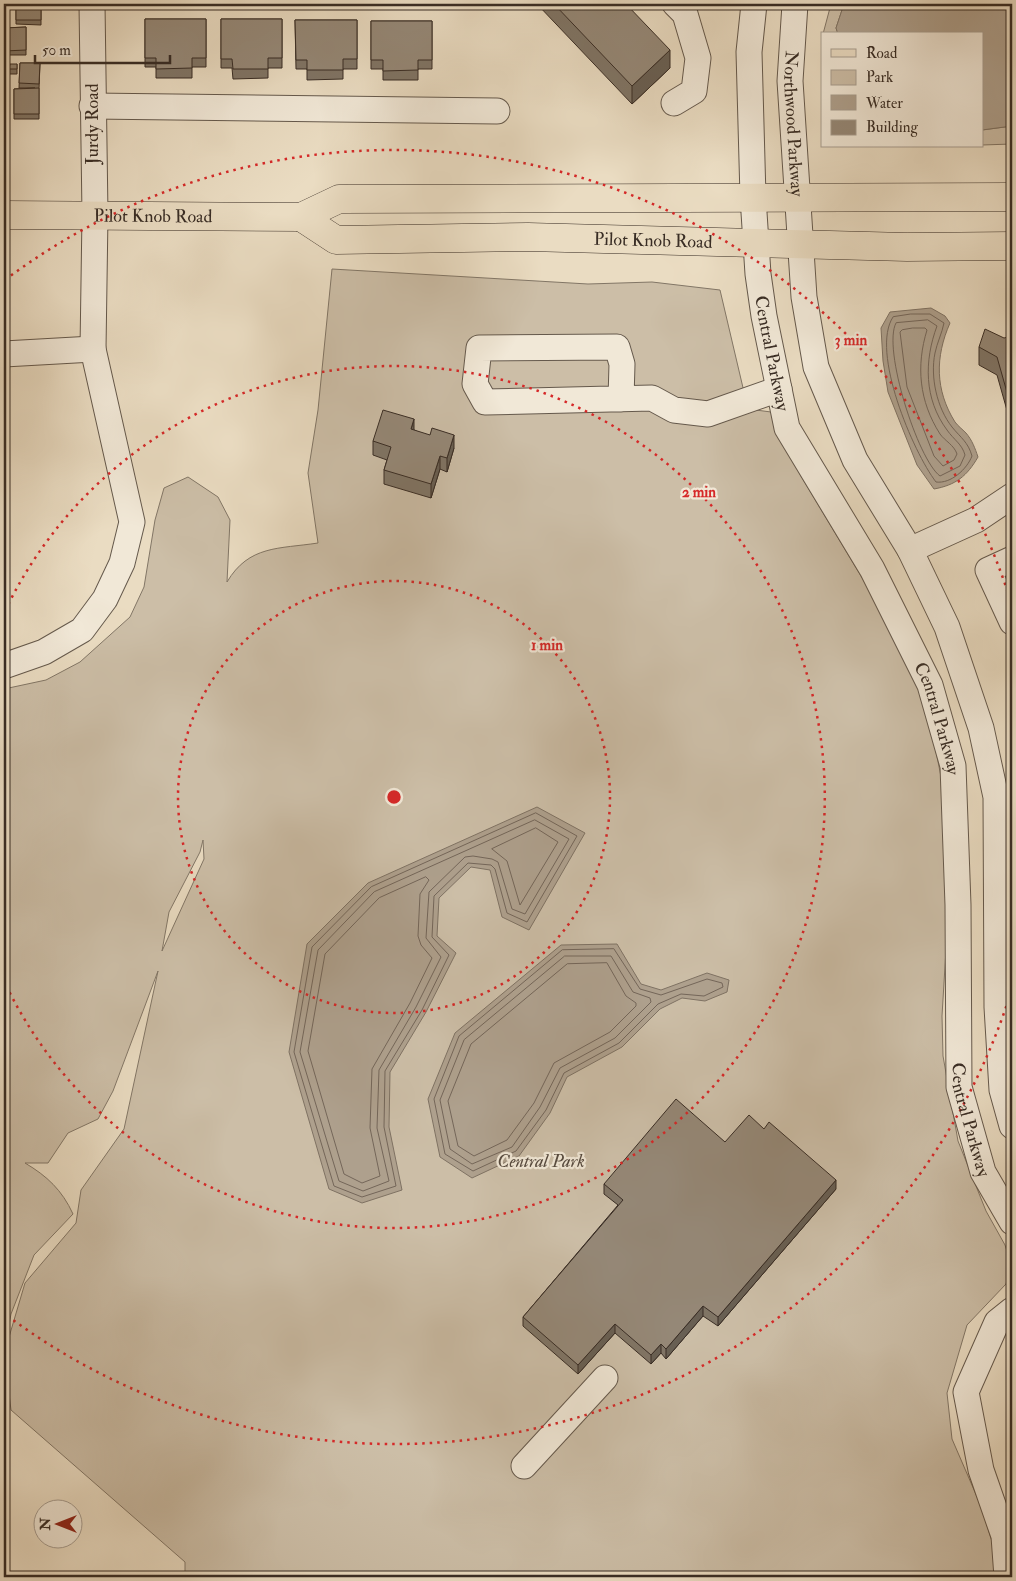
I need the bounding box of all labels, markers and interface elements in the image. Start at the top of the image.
scale bar [35,32,170,64]
legend [821,32,984,148]
text: 50 m [42,41,71,60]
text: Road [866,44,898,63]
street label: Northwood Parkway [778,50,809,198]
text: Park [866,68,893,87]
street label: Jurdy Road [81,83,104,166]
text: Water [865,94,903,113]
text: Building [866,118,918,137]
street label: Pilot Knob Road [93,204,213,228]
street label: Pilot Knob Road [593,227,713,253]
street label: Central Parkway [750,294,795,414]
text: 3 min [835,331,867,350]
text: 2 min [682,483,716,502]
text: 1 min [531,636,563,655]
street label: Central Parkway [909,658,965,776]
centre of rings [385,788,403,806]
street label: Central Parkway [947,1062,996,1182]
park label: Central Park [497,1150,585,1173]
north arrow [32,1498,82,1548]
text: N [37,1517,54,1531]

